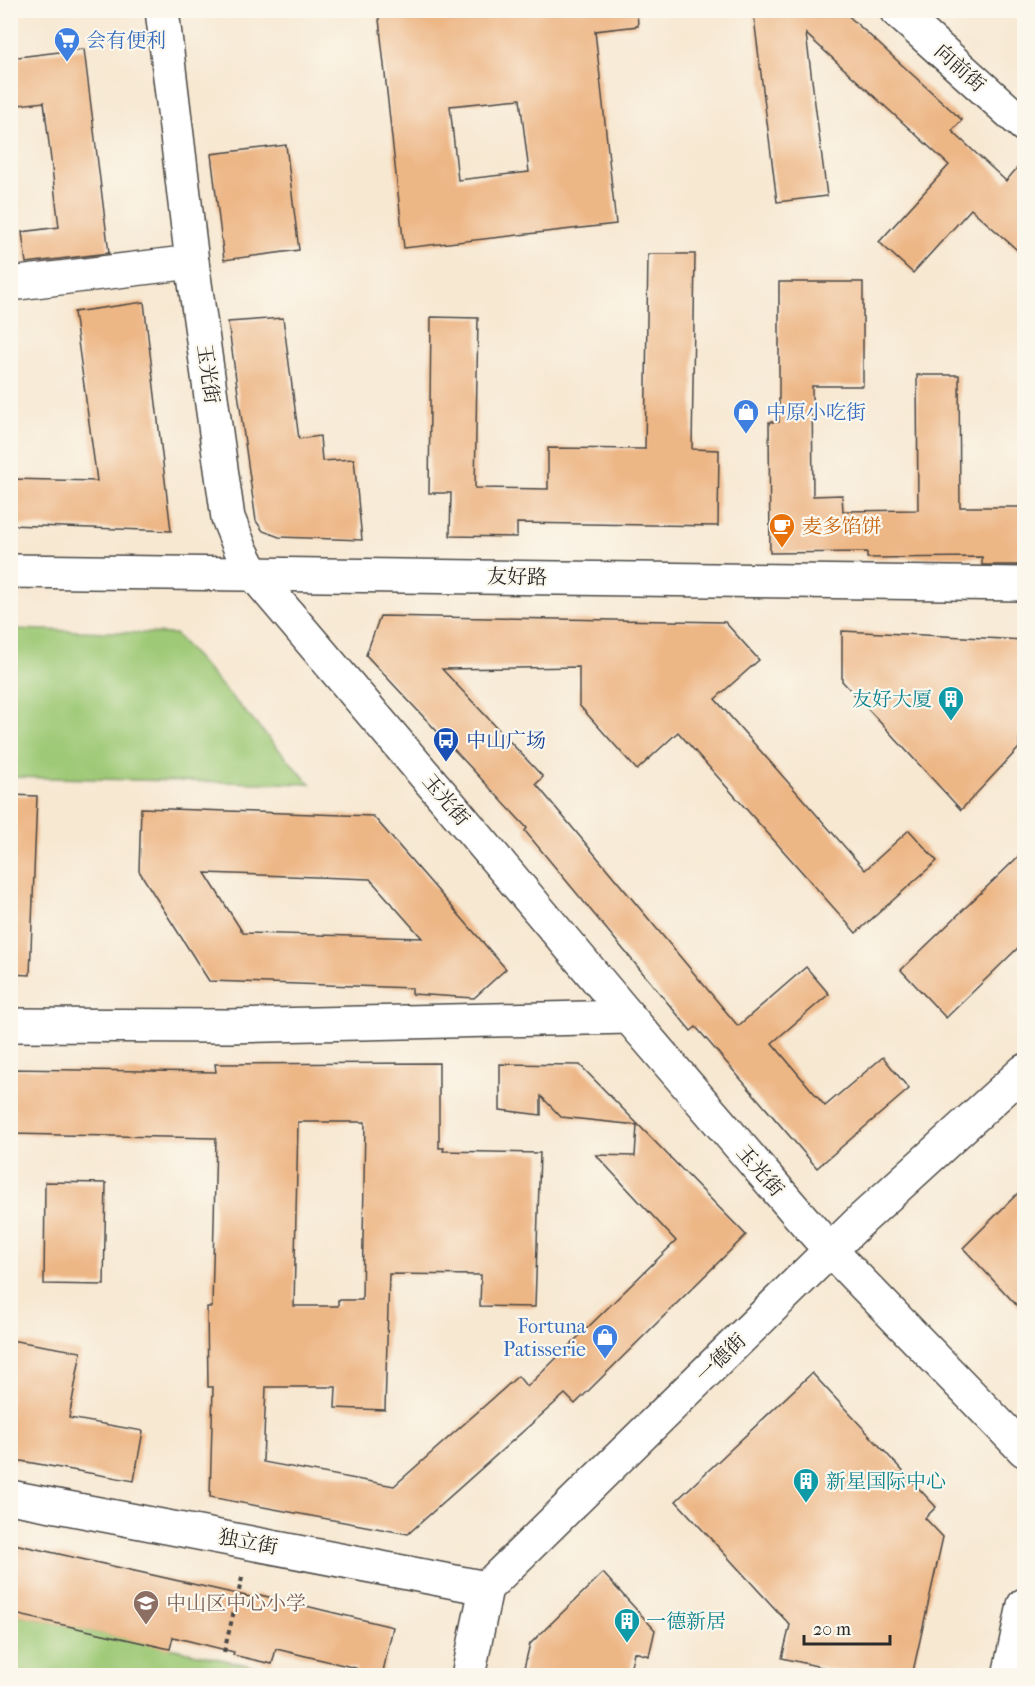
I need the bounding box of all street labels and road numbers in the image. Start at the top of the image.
street label: 向前街 [930,39,990,97]
street label: 玉光街 [192,343,224,405]
street label: 友好路 [487,565,547,589]
street label: 玉光街 [418,770,474,830]
street label: 玉光街 [732,1141,788,1201]
street label: 一德街 [691,1329,751,1387]
street label: 独立街 [216,1525,280,1559]

